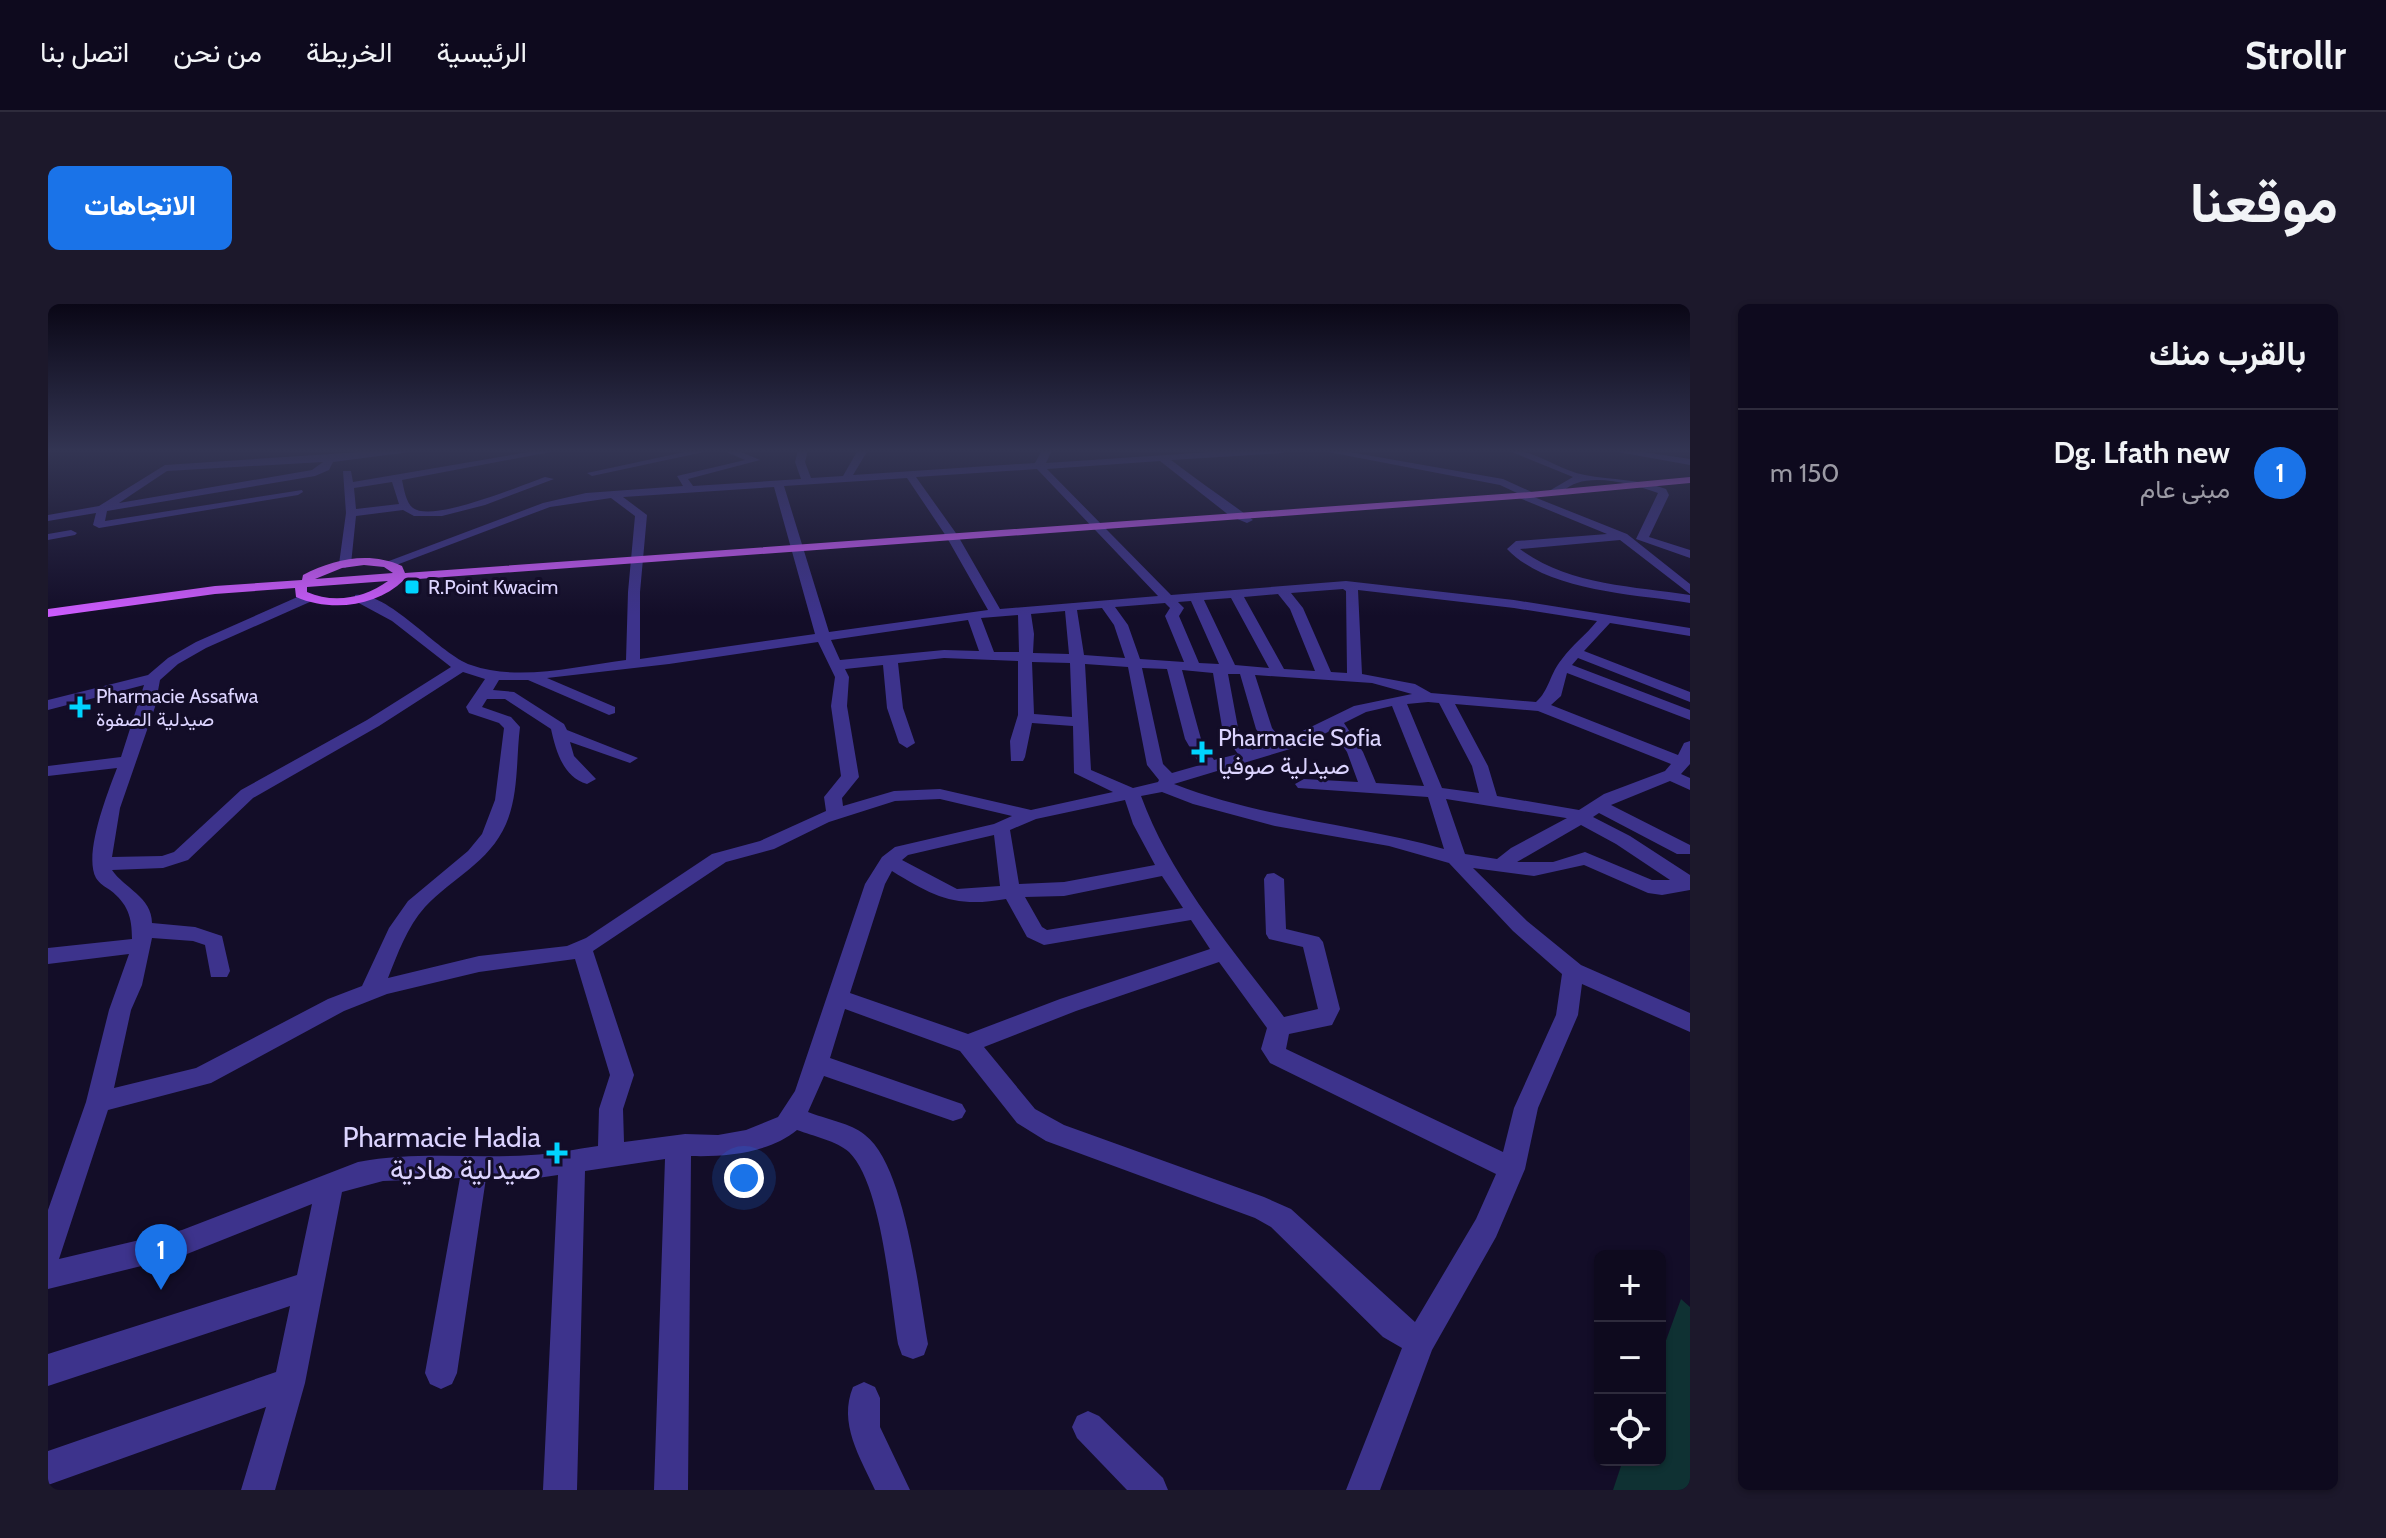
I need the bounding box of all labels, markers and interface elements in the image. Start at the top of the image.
text: Strollr [2245,32,2346,79]
text: اتصل بنا [40,35,129,69]
text: من نحن [173,35,262,69]
text: الخريطة [306,35,393,69]
text: الرئيسية [437,35,527,69]
button: الاتجاهات [48,166,232,250]
text: موقعنا [2190,168,2338,236]
text: بالقرب منك [2149,332,2306,374]
text: Dg. Lfath new [2053,434,2230,471]
text: 150 m [1770,457,1839,489]
text: 1 [2275,457,2285,489]
text: مبنى عام [2140,473,2230,505]
place label: R.Point Kwacim [428,575,558,599]
marker: R.Point Kwacim [403,578,421,596]
place label: Pharmacie Assafwa صيدلية الصفوة [96,684,259,732]
marker: Pharmacie Assafwa صيدلية الصفوة [71,698,89,716]
place label: Pharmacie Sofia صيدلية صوفيا [1218,723,1382,781]
marker: Pharmacie Sofia صيدلية صوفيا [1193,743,1211,761]
place label: Pharmacie Hadia صيدلية هادية [343,1120,542,1186]
marker: Pharmacie Hadia صيدلية هادية [548,1144,566,1162]
your location [724,1158,764,1198]
pin: 1 [135,1224,187,1290]
map controls [1594,1250,1666,1466]
button: + [1594,1250,1666,1322]
button: − [1594,1322,1666,1394]
button: locate [1594,1394,1666,1466]

